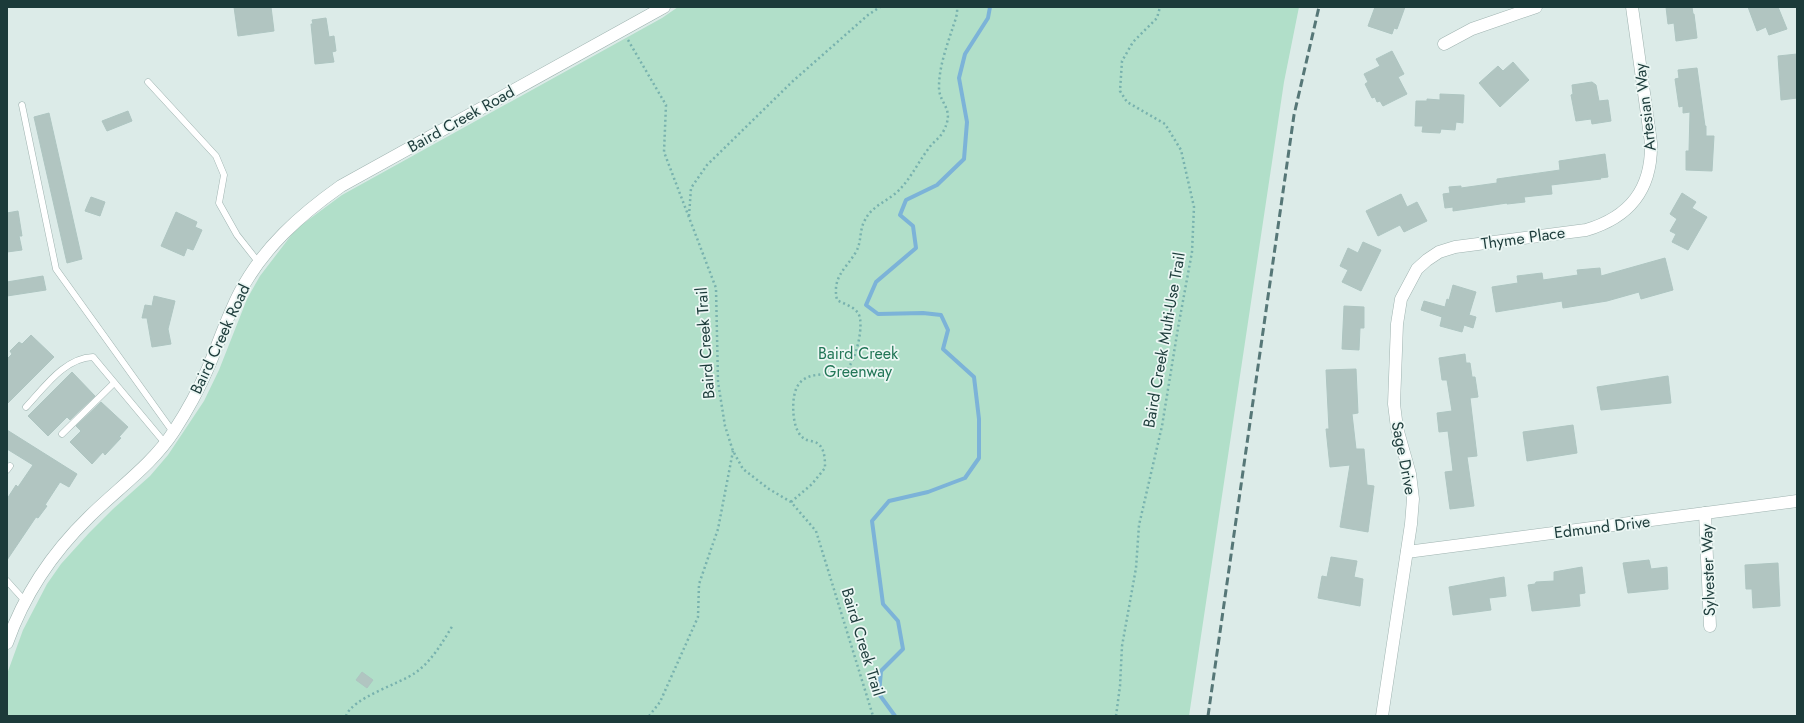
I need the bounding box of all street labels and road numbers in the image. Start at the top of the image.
street label: Artesian Way [1628,61,1662,152]
street label: Baird Creek Road [403,80,519,158]
street label: Thyme Place [1480,221,1566,255]
street label: Baird Creek Multi-Use Trail [1137,250,1191,430]
street label: Baird Creek Road [184,280,256,398]
street label: Baird Creek Trail [690,286,720,400]
street label: Sage Drive [1386,419,1422,497]
street label: Edmund Drive [1553,510,1651,544]
street label: Sylvester Way [1695,523,1721,616]
street label: Baird Creek Trail [836,585,890,699]

